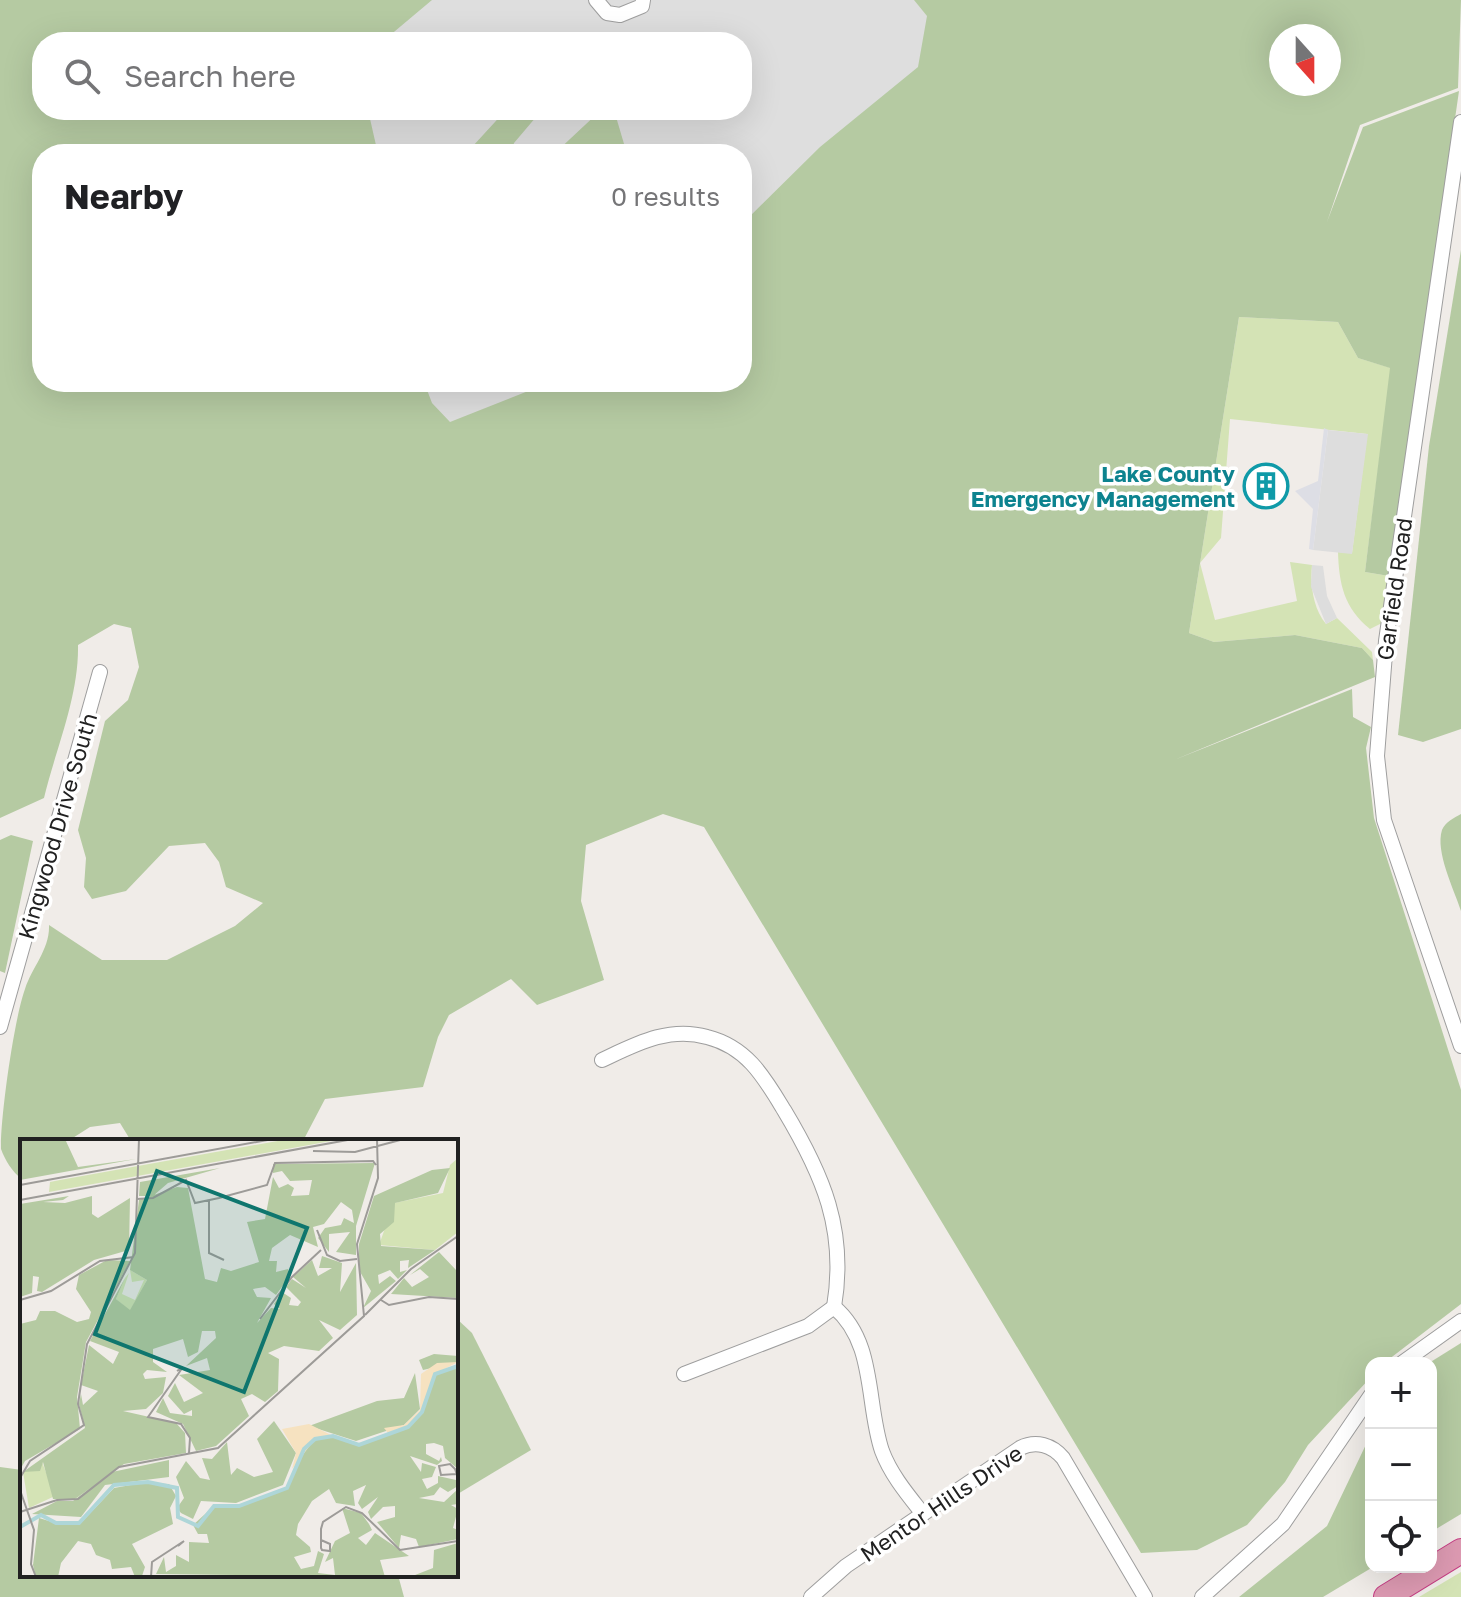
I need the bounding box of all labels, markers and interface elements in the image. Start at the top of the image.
north arrow [1269,24,1341,96]
search box [32,32,752,120]
icon: search [60,54,104,98]
text: Search here [124,58,296,94]
text: Nearby [64,176,184,216]
text: 0 results [611,181,720,212]
place label: Lake County Emergency Management [971,460,1235,512]
building icon: Lake County Emergency Management [1242,462,1290,510]
street label: Garfield Road [1371,516,1417,662]
street label: Kingwood Drive South [12,710,102,942]
inset map [20,1139,458,1577]
map controls [1365,1357,1437,1573]
button: + [1365,1357,1437,1429]
button: − [1365,1429,1437,1501]
street label: Mentor Hills Drive [855,1439,1027,1567]
button: locate [1365,1501,1437,1573]

